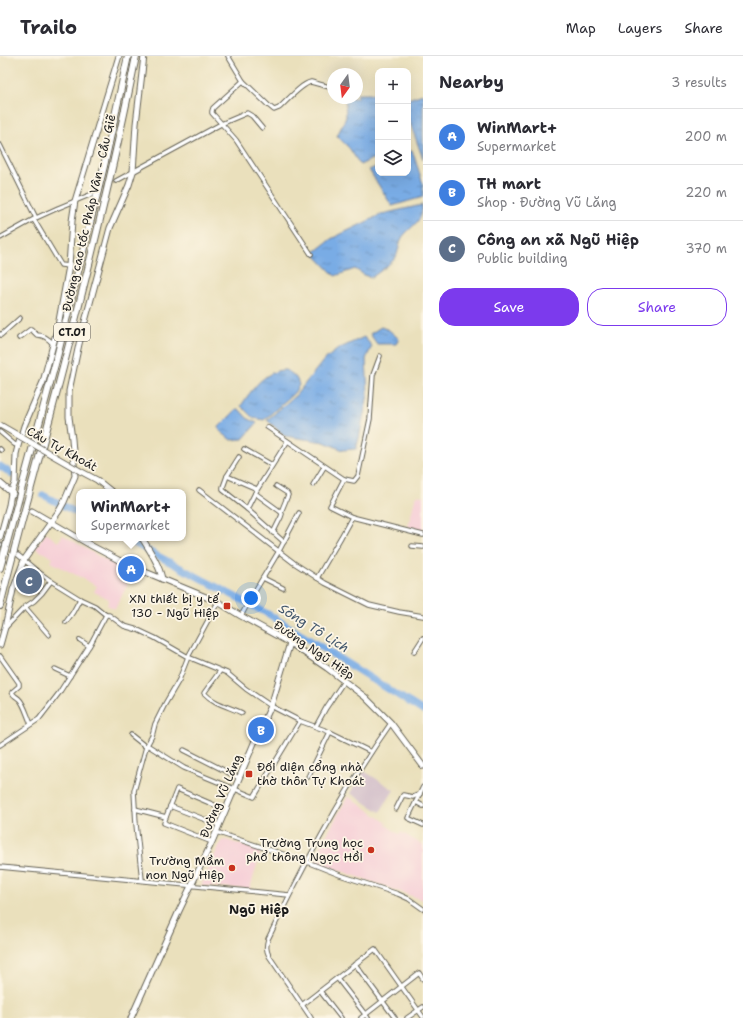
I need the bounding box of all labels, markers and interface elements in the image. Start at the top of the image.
text: Trailo [20,15,77,40]
text: Map [566,19,596,37]
text: Layers [618,19,662,37]
text: Share [684,19,723,37]
north arrow [327,68,363,104]
map controls [375,68,411,176]
button: + [375,68,411,104]
text: Nearby [439,71,504,93]
text: 3 results [671,74,727,91]
button: − [375,104,411,140]
street label: Đường cao tốc Pháp Vân - Cầu Giẽ [58,113,120,313]
text: WinMart+ [477,118,557,138]
text: A [447,128,457,145]
text: 200 m [685,128,727,145]
text: Supermarket [477,138,556,155]
button: layers [375,140,411,176]
text: TH mart [477,174,541,194]
text: B [448,184,456,201]
text: 220 m [685,184,727,201]
text: Shop · Đường Vũ Lăng [477,194,616,211]
text: Công an xã Ngũ Hiệp [477,230,639,250]
text: C [448,240,456,257]
text: 370 m [685,240,727,257]
text: Public building [477,250,568,267]
button: Save [439,288,579,326]
button: Share [587,288,727,326]
road number: CT.01 [54,323,90,341]
street label: Cầu Tự Khoát [24,423,100,475]
popup [76,489,186,541]
text: WinMart+ [91,497,171,517]
text: Supermarket [91,517,170,534]
pin: A [118,554,144,584]
pin: C [16,566,42,596]
your location [241,588,261,608]
place label: XN thiết bị y tế 130 - Ngũ Hiệp [129,591,219,621]
water label: Sông Tô Lịch [276,600,352,656]
marker: XN thiết bị y tế 130 - Ngũ Hiệp [222,601,232,611]
street label: Đường Ngũ Hiệp [270,617,358,683]
pin: B [248,715,274,745]
street label: Đường Vũ Lăng [196,752,246,840]
place label: Đối diện cổng nhà thờ thôn Tự Khoát [257,759,365,789]
marker: Đối diện cổng nhà thờ thôn Tự Khoát [244,769,254,779]
place label: Trường Trung học phổ thông Ngọc Hồi [246,835,363,865]
marker: Trường Trung học phổ thông Ngọc Hồi [366,845,376,855]
place label: Trường Mầm non Ngũ Hiệp [145,853,224,883]
marker: Trường Mầm non Ngũ Hiệp [227,863,237,873]
district label: Ngũ Hiệp [229,901,289,918]

